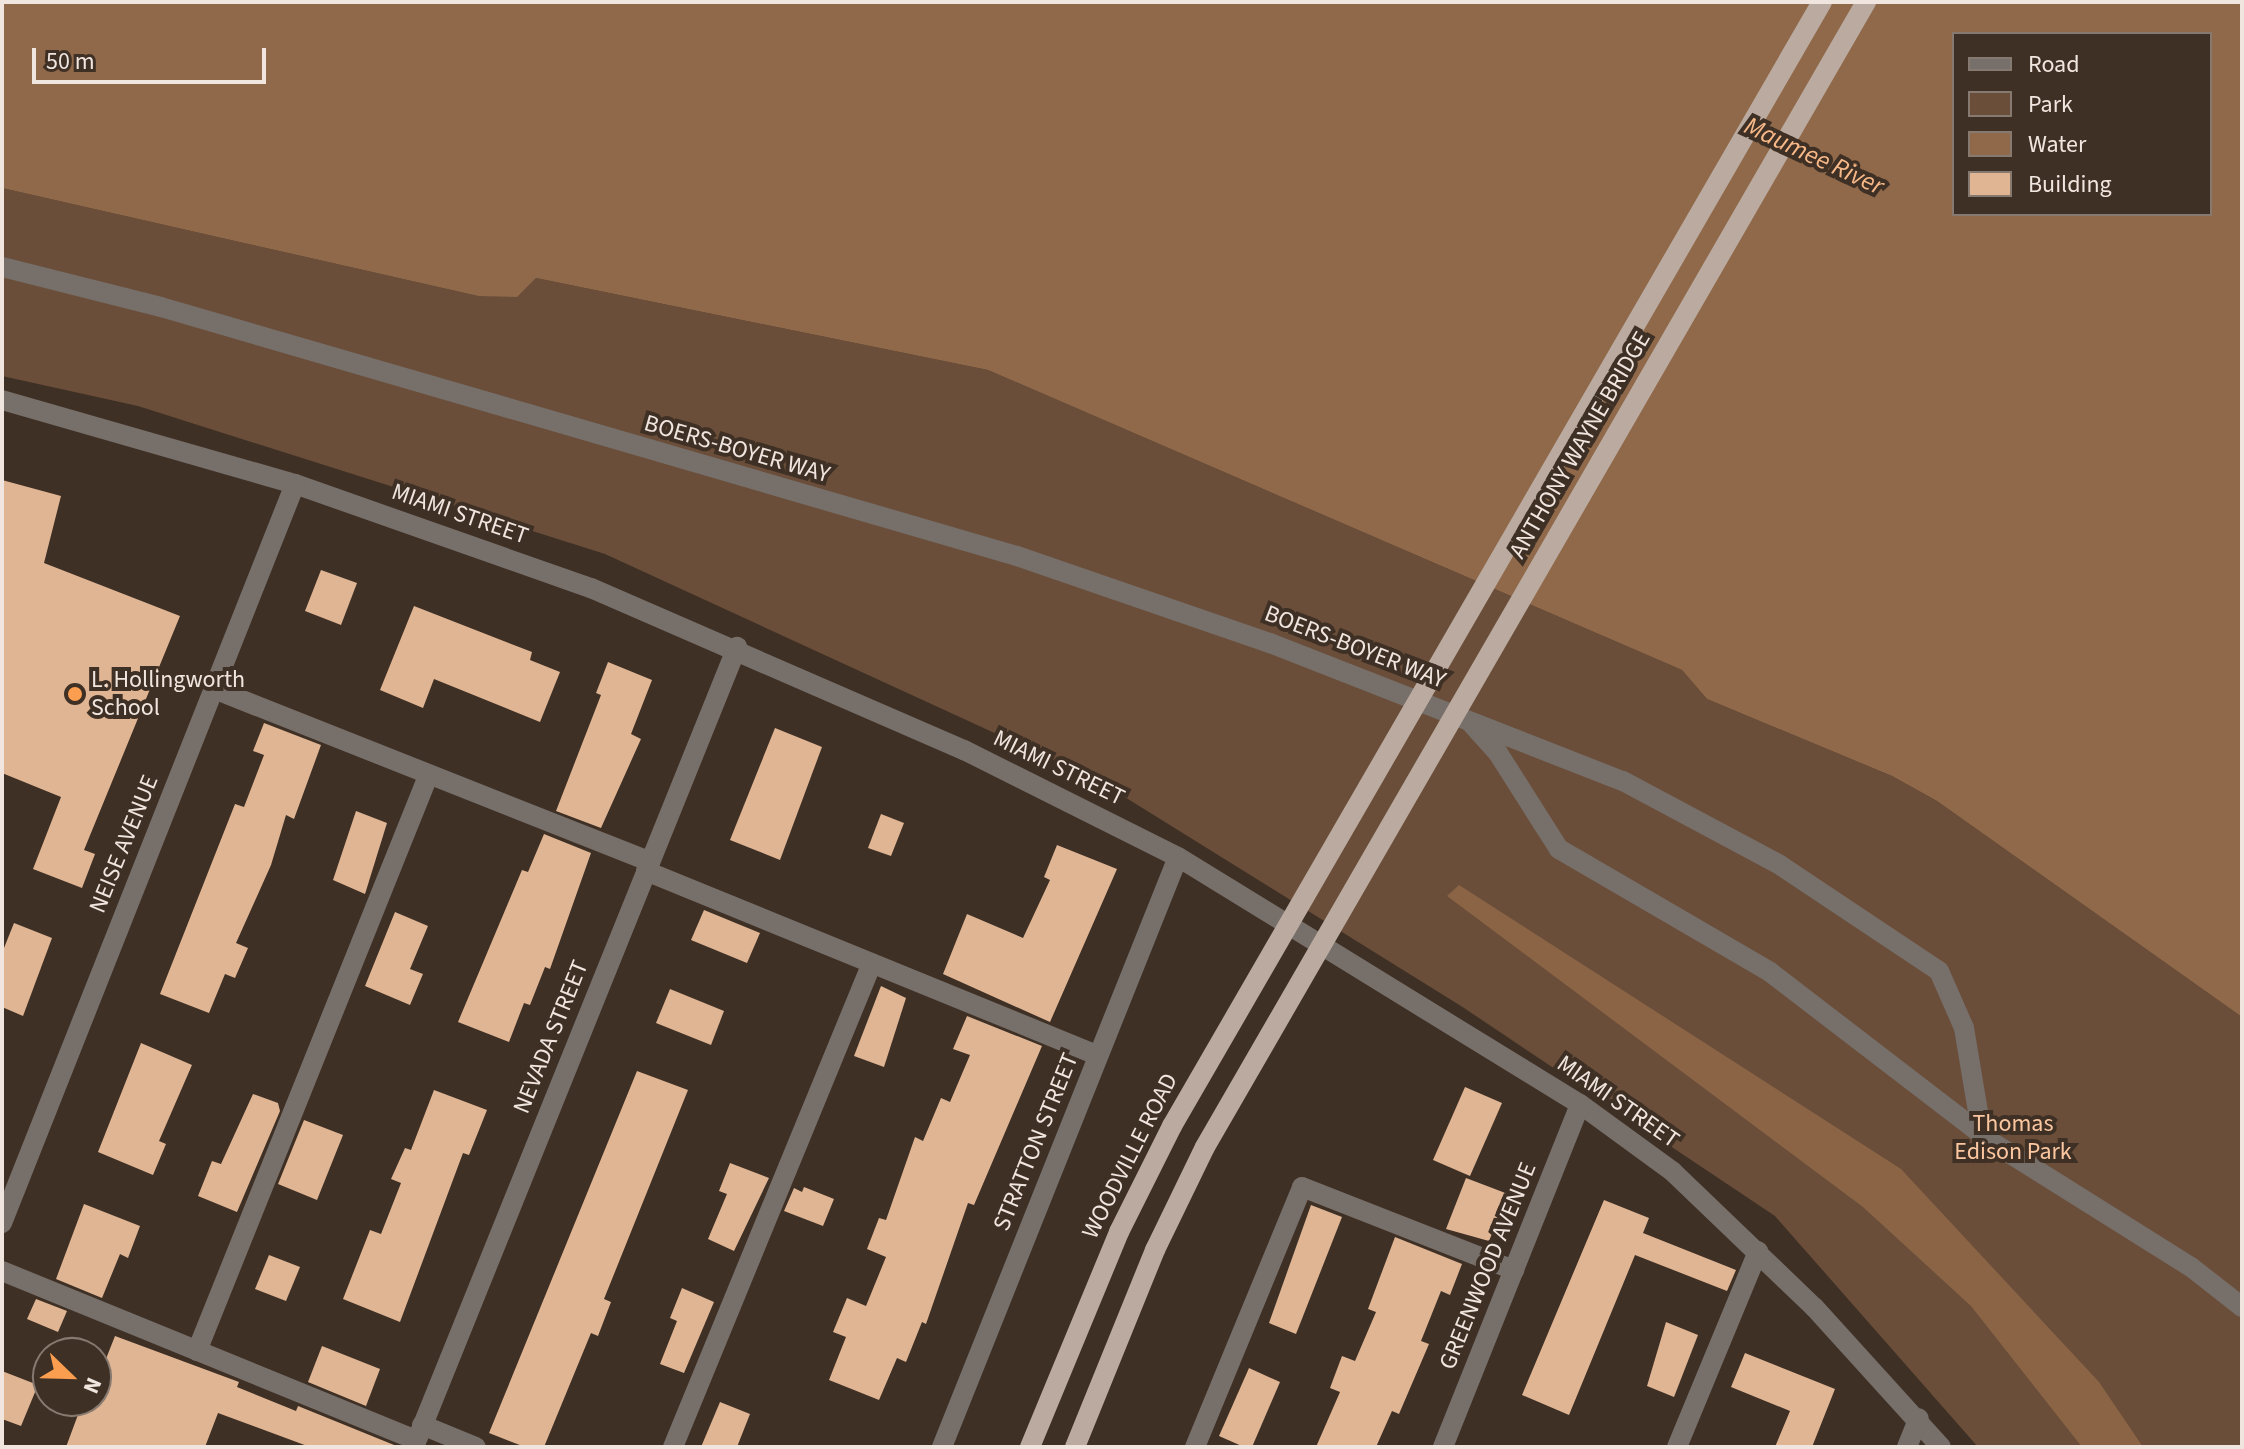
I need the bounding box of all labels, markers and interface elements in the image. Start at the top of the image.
scale bar [36,32,270,82]
legend [1952,32,2212,216]
text: 50 m [46,44,95,79]
text: Road [2028,47,2080,82]
text: Park [2028,87,2073,122]
water label: Maumee River [1739,110,1889,202]
text: Water [2028,127,2086,162]
text: Building [2028,167,2112,202]
street label: ANTHONY WAYNE BRIDGE [1503,327,1657,563]
street label: BOERS-BOYER WAY [641,409,833,489]
street label: MIAMI STREET [388,477,532,551]
street label: BOERS-BOYER WAY [1260,599,1450,695]
place label: L. Hollingworth School [91,666,245,722]
marker: L. Hollingworth School [66,685,84,703]
street label: MIAMI STREET [989,724,1129,812]
street label: NEISE AVENUE [83,771,165,917]
street label: NEVADA STREET [507,956,595,1118]
street label: STRATTON STREET [987,1049,1085,1235]
street label: MIAMI STREET [1551,1049,1685,1155]
street label: WOODVILLE ROAD [1076,1069,1184,1243]
park label: Thomas Edison Park [1954,1110,2072,1166]
street label: GREENWOOD AVENUE [1433,1158,1543,1374]
north arrow [32,1337,112,1417]
text: N [75,1373,110,1399]

